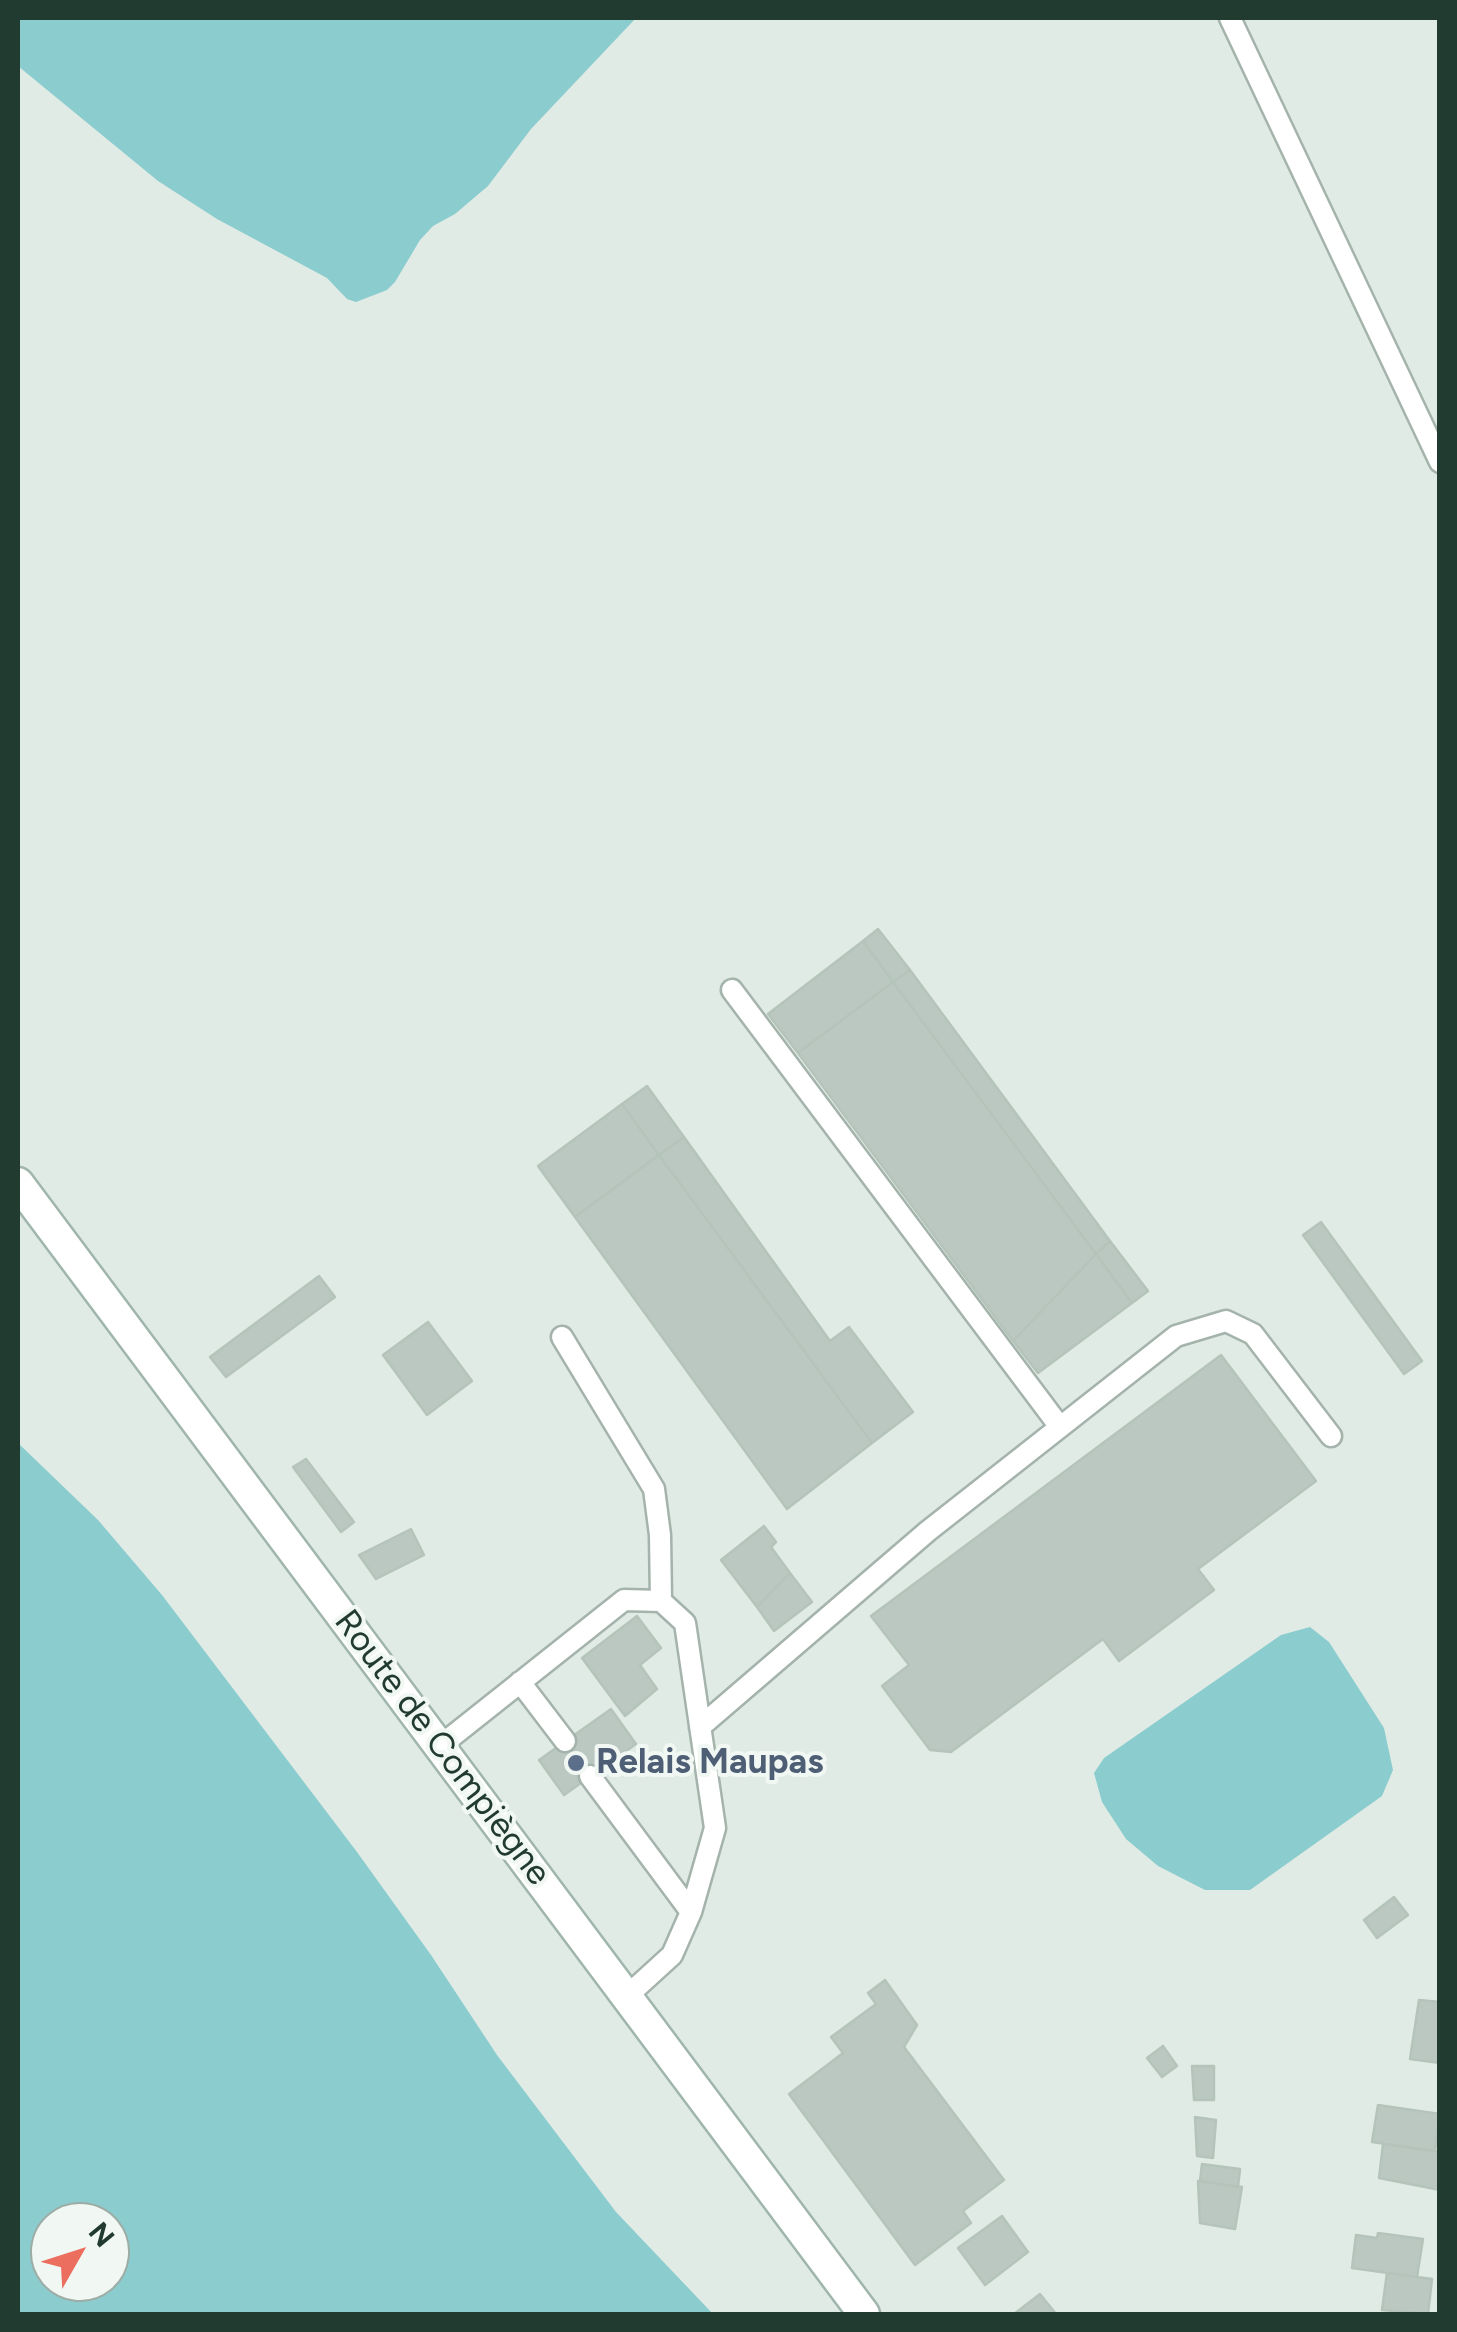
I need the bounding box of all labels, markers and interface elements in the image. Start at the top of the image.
street label: Route de Compiègne [325,1602,559,1894]
place label: Relais Maupas [596,1742,824,1784]
marker: Relais Maupas [565,1752,587,1774]
north arrow [30,2202,130,2302]
text: N [82,2215,122,2253]

